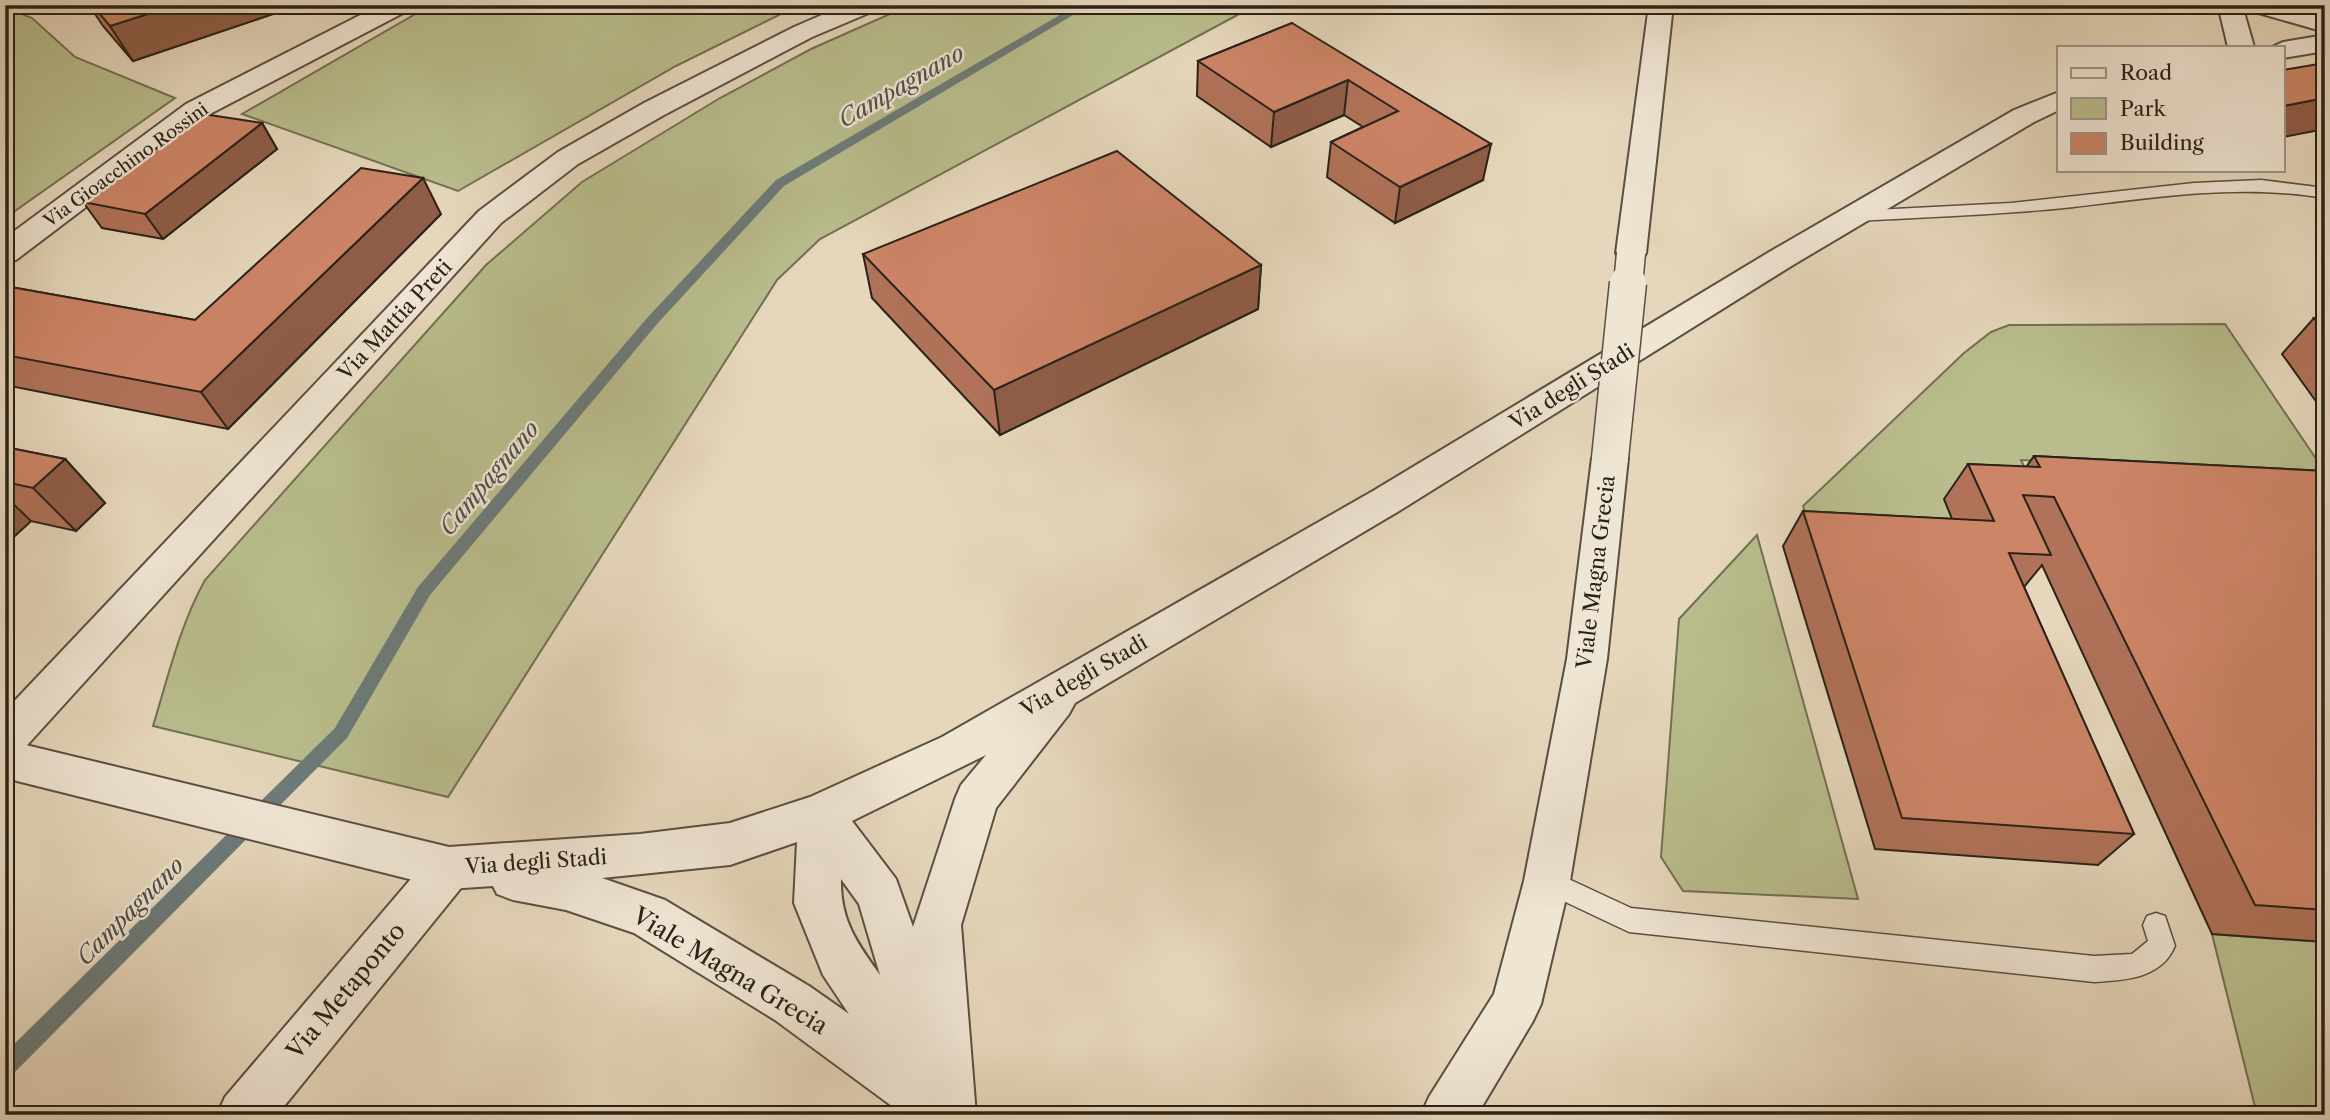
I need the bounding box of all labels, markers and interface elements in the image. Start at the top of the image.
water label: Campagnano [833,39,969,133]
legend [2057,46,2284,172]
text: Road [2120,60,2172,85]
text: Park [2120,96,2166,121]
street label: Via Gioacchino Rossini [39,98,213,233]
text: Building [2120,130,2205,155]
street label: Via Mattia Preti [332,254,457,386]
street label: Via degli Stadi [1504,338,1639,435]
water label: Campagnano [433,415,545,541]
street label: Viale Magna Grecia [1571,473,1620,671]
street label: Via degli Stadi [1015,629,1152,722]
street label: Via degli Stadi [463,844,608,879]
water label: Campagnano [70,851,190,971]
street label: Viale Magna Grecia [627,900,833,1040]
street label: Via Metaponto [279,916,411,1066]

